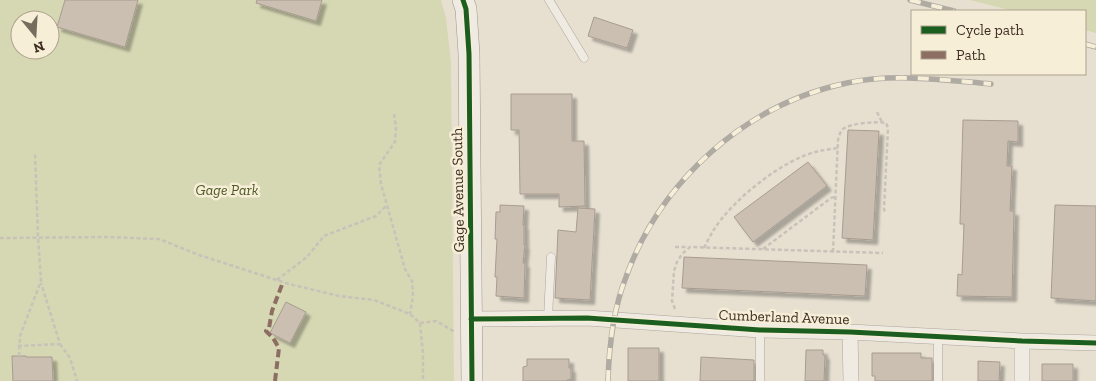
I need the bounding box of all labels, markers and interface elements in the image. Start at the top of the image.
north arrow [10,10,60,60]
legend [911,10,1086,75]
text: Cycle path [956,21,1025,39]
text: N [31,37,47,57]
text: Path [956,46,986,64]
street label: Gage Avenue South [448,127,468,253]
park label: Gage Park [196,181,259,199]
street label: Cumberland Avenue [718,306,850,328]

